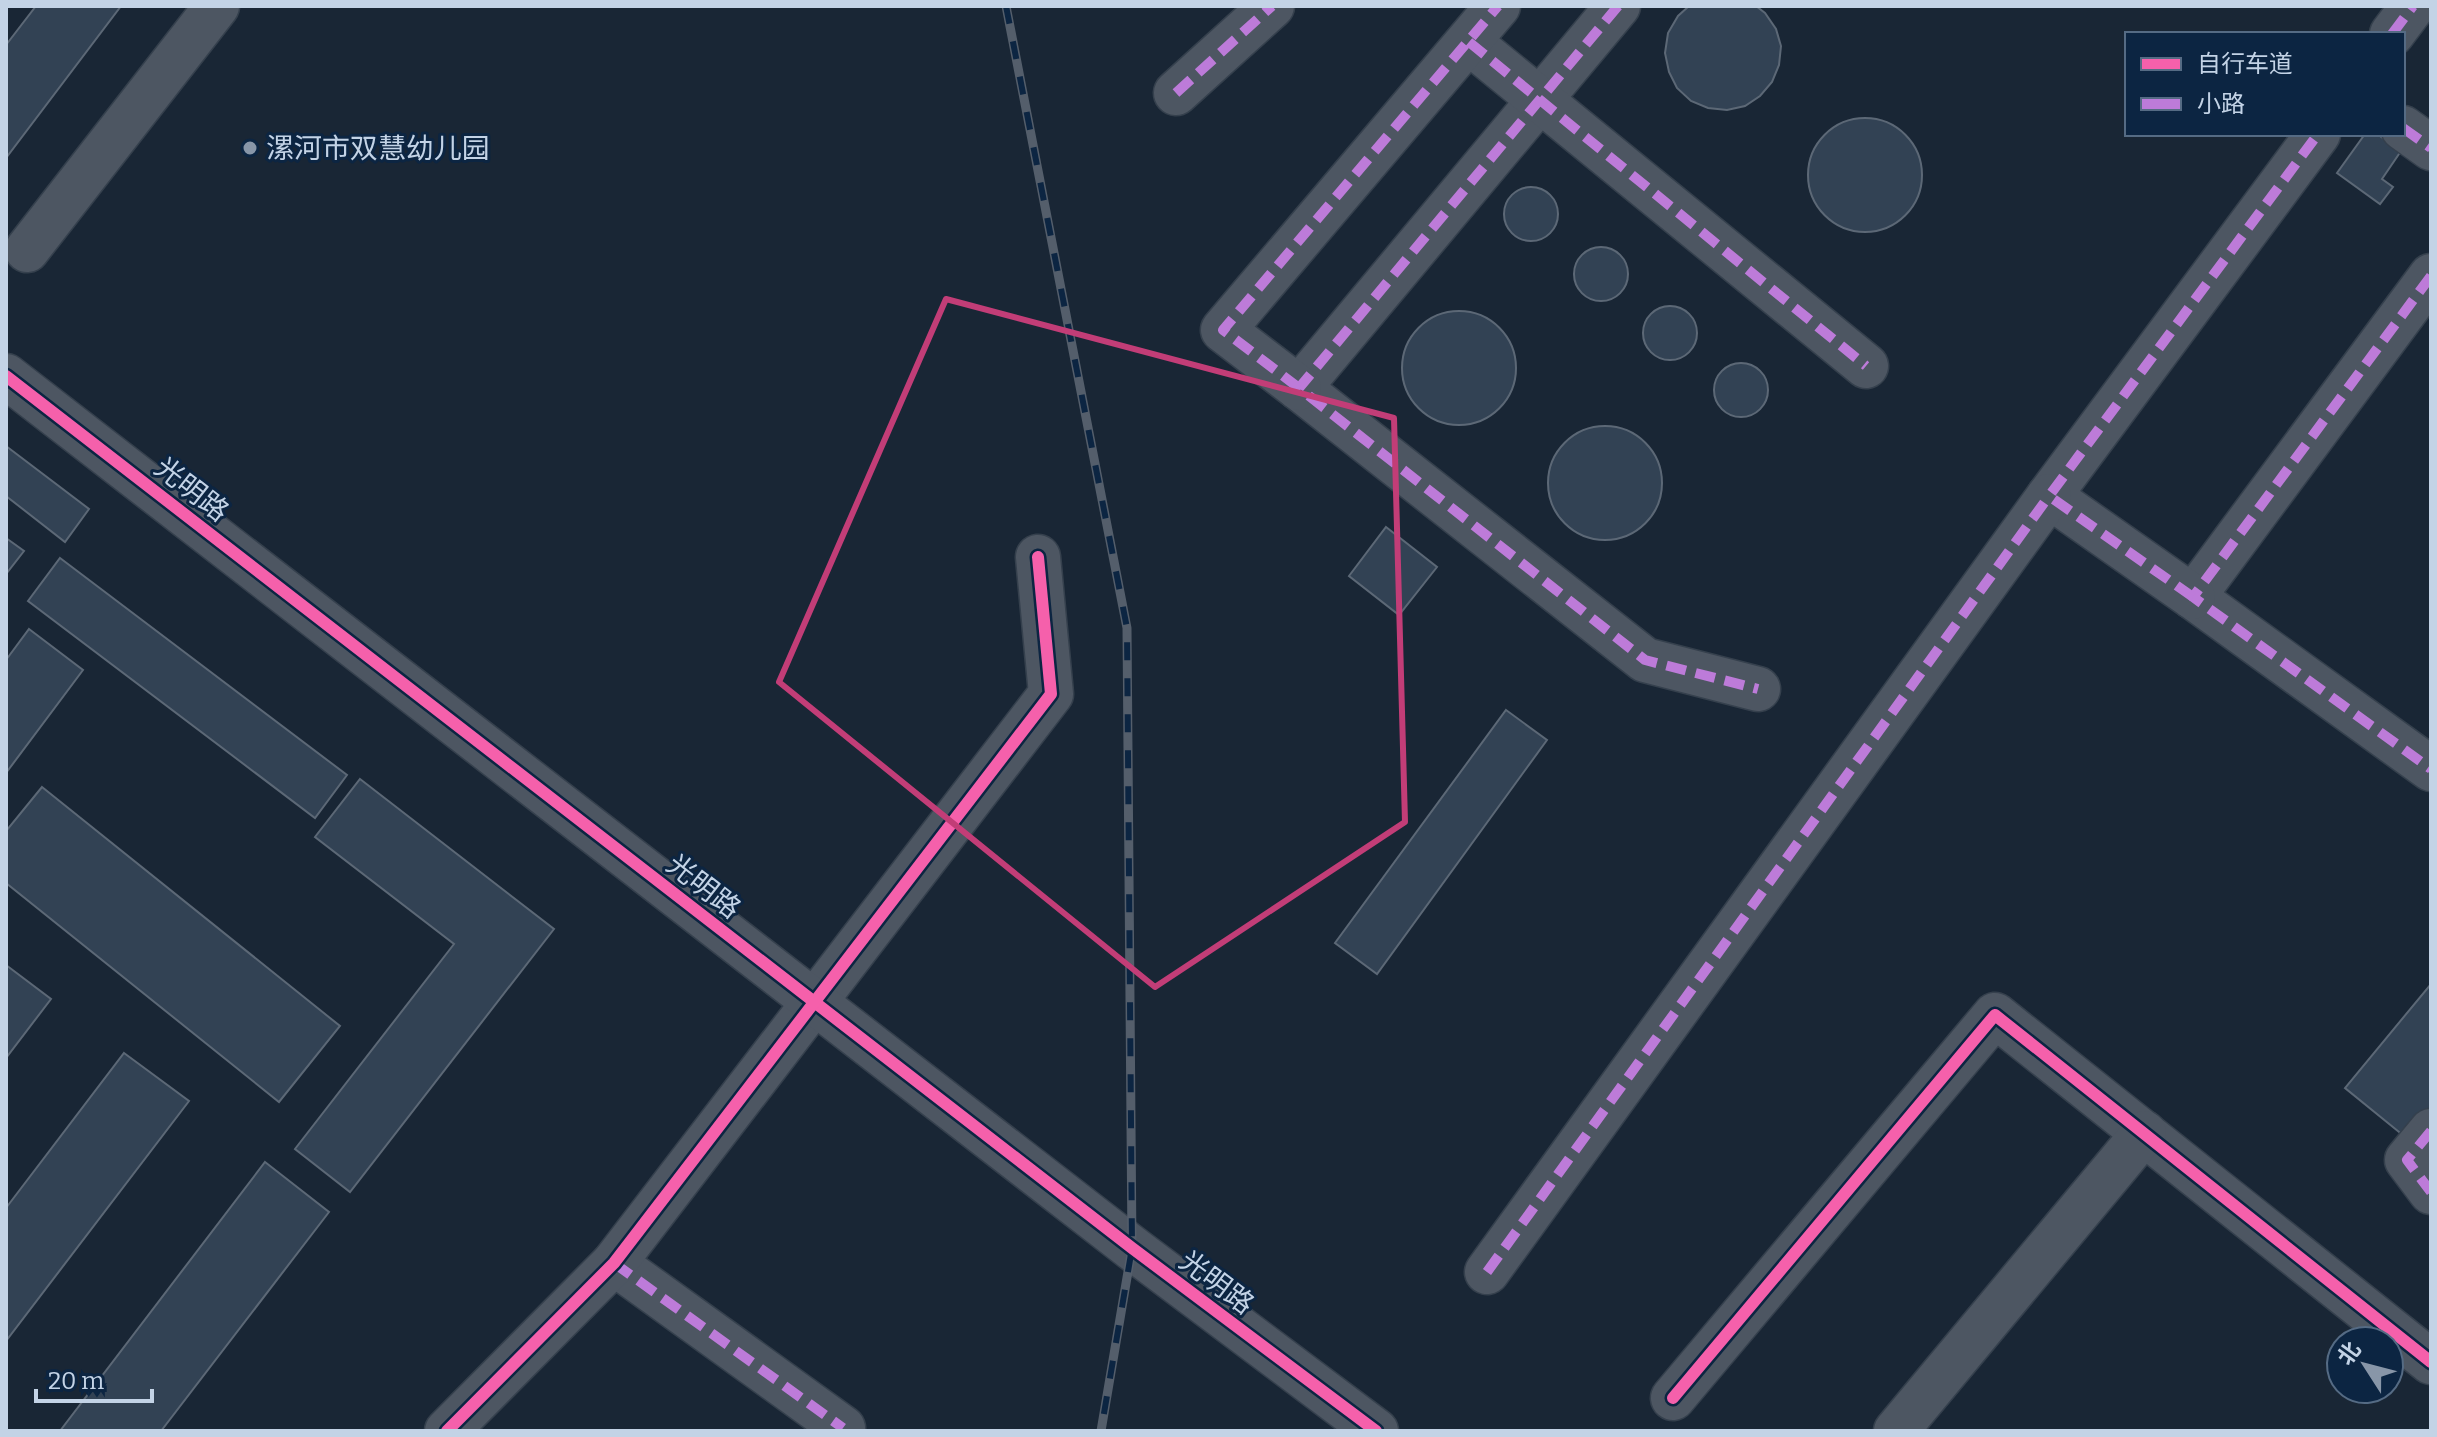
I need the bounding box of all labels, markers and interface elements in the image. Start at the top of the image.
legend [2125,32,2405,136]
text: 自行车道 [2197,50,2293,78]
text: 小路 [2197,90,2245,118]
place label: 漯河市双慧幼儿园 [266,132,490,165]
marker: 漯河市双慧幼儿园 [241,139,259,157]
street label: 光明路 [148,451,235,528]
street label: 光明路 [660,848,747,925]
street label: 光明路 [1173,1244,1260,1321]
north arrow [2325,1325,2405,1405]
text: 北 [2332,1337,2367,1370]
scale bar [36,1353,152,1403]
text: 20 m [48,1367,104,1395]

